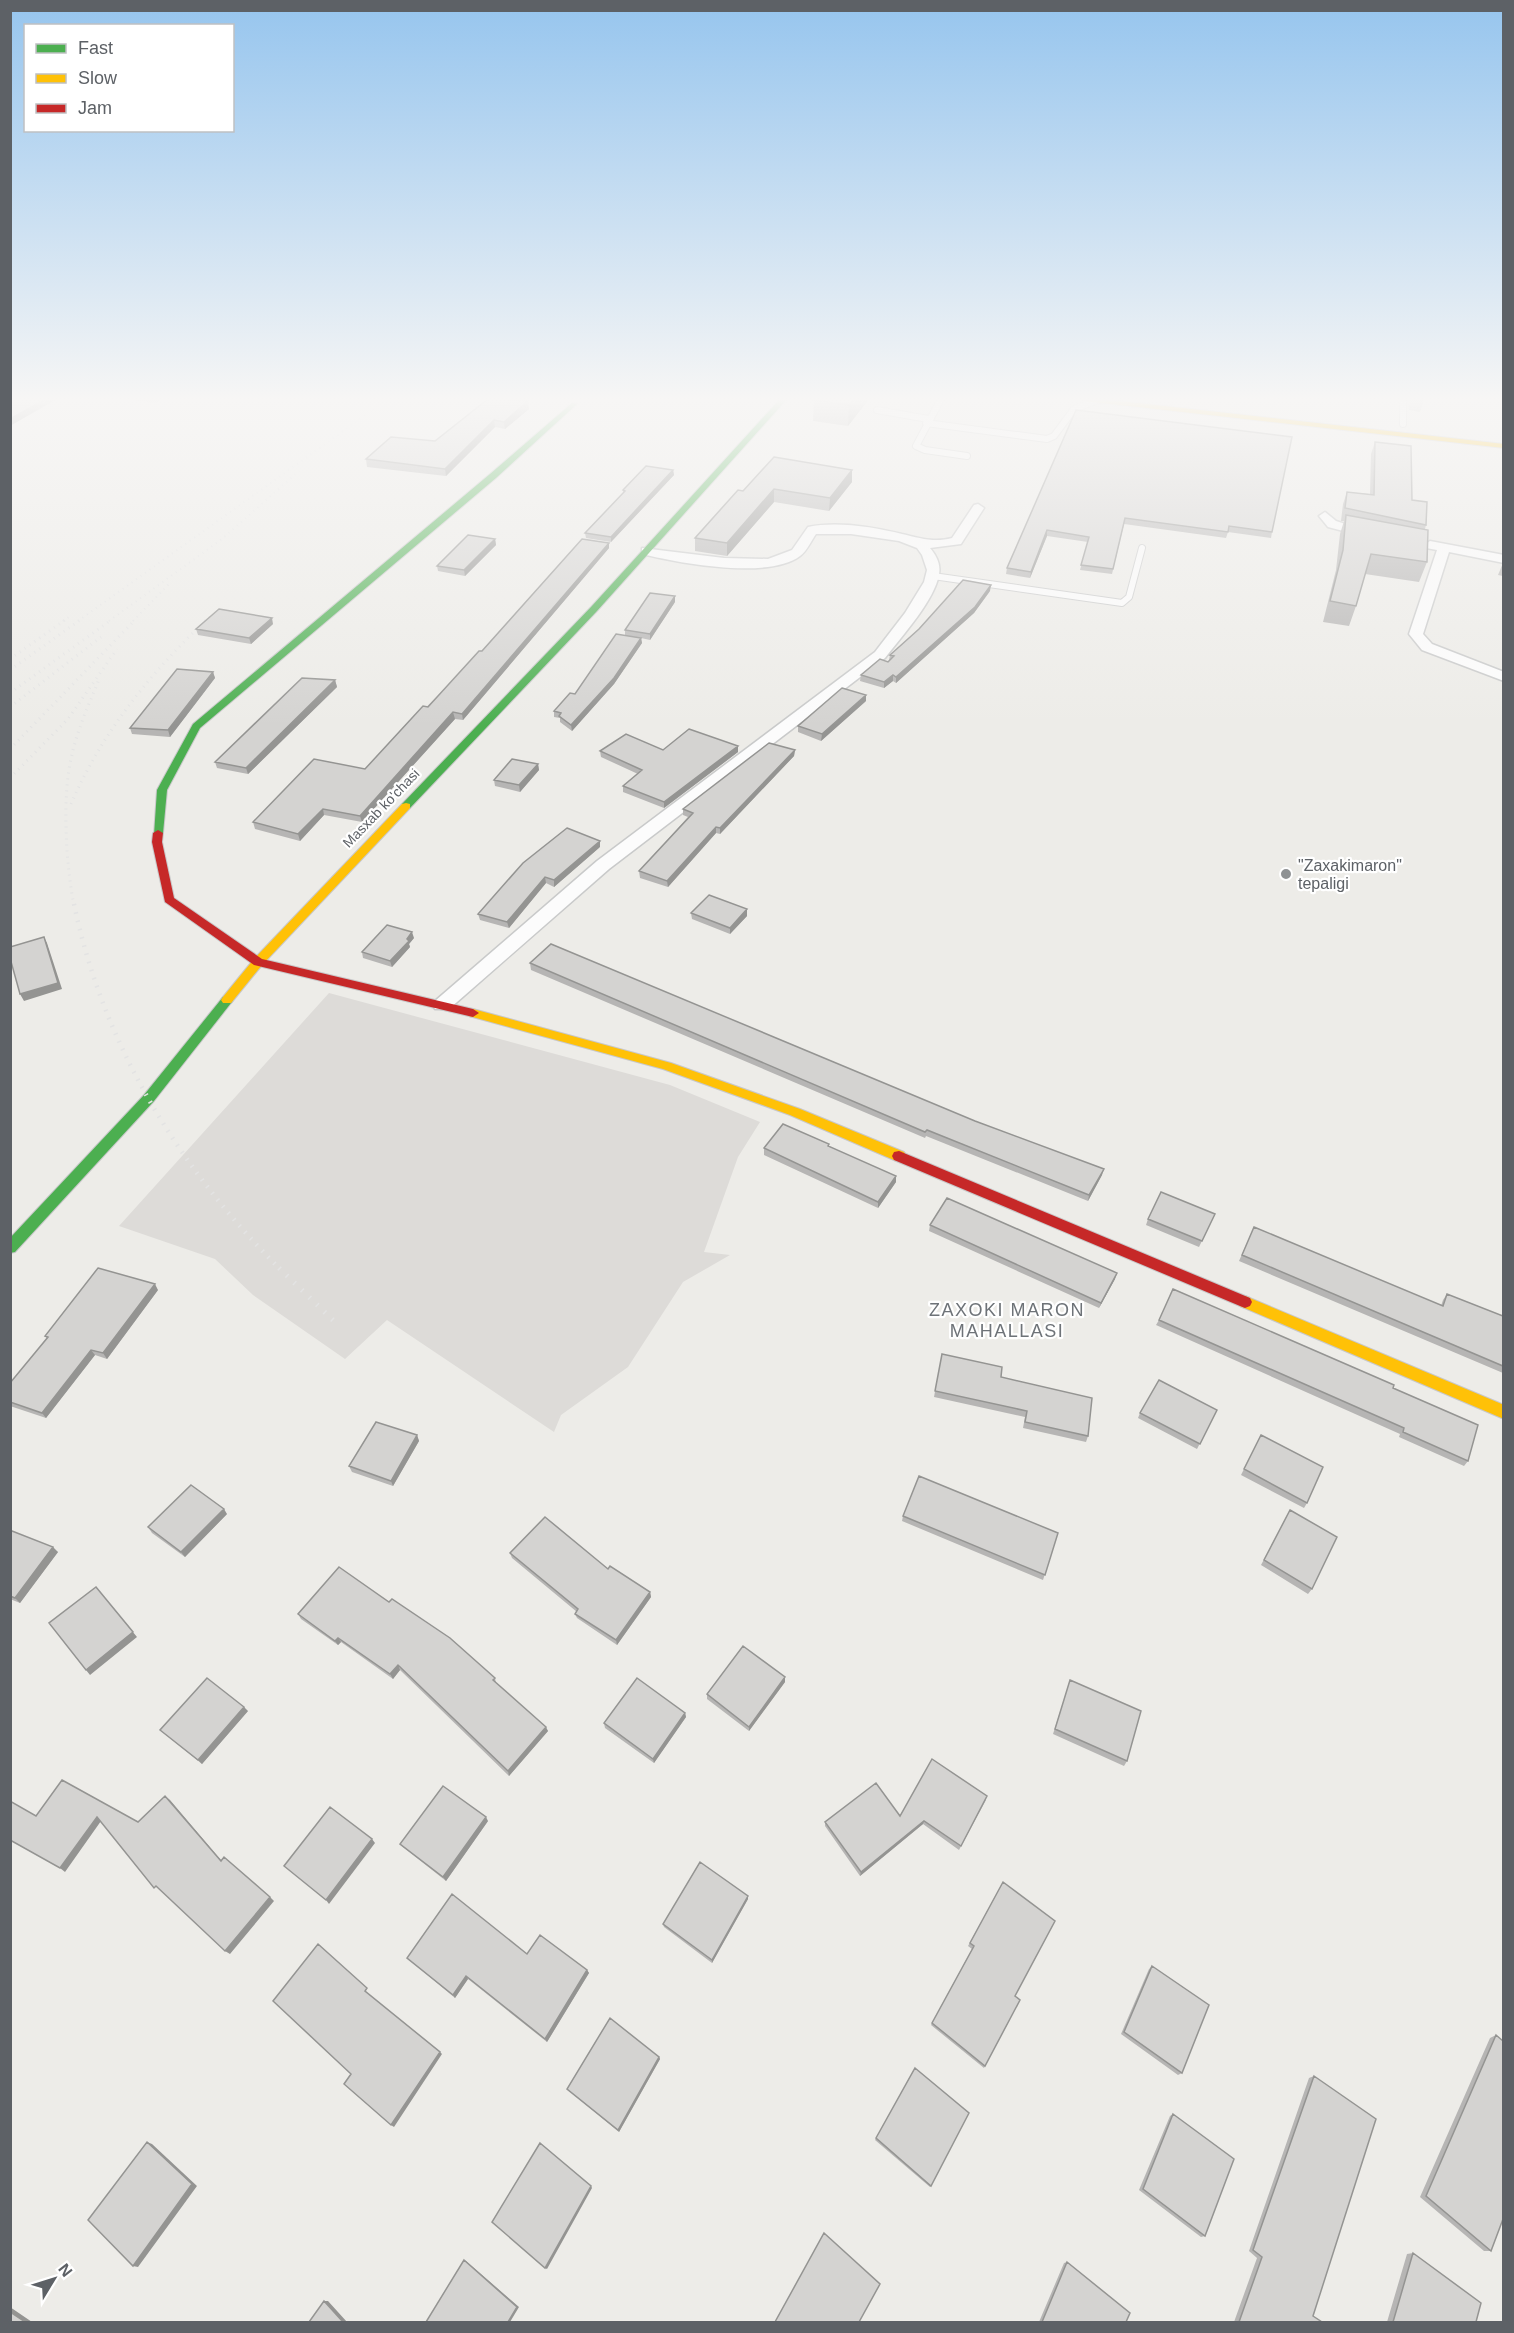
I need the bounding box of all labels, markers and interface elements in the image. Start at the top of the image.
legend [24,24,234,132]
text: Fast [78,38,113,58]
text: Slow [78,68,118,88]
text: Jam [78,98,112,118]
street label: Masxab ko'chasi [339,765,423,851]
place label: "Zaxakimaron" tepaligi [1298,857,1402,892]
marker: "Zaxakimaron" tepaligi [1279,867,1293,881]
district label: ZAXOKI MARON MAHALLASI [929,1300,1085,1341]
north arrow [24,2249,84,2309]
text: N [55,2260,76,2280]

